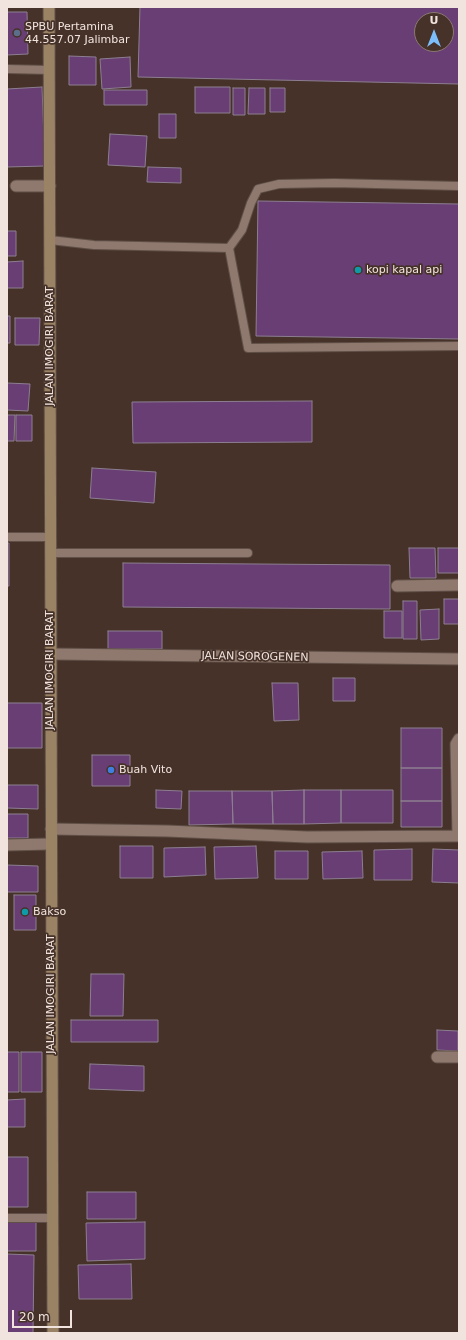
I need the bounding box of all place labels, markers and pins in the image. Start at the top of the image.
place label: SPBU Pertamina 44.557.07 Jalimbar [25,20,130,46]
marker: SPBU Pertamina 44.557.07 Jalimbar [12,28,22,38]
place label: kopi kapal api [366,263,442,277]
marker: kopi kapal api [353,265,363,275]
place label: Buah Vito [119,763,172,777]
marker: Buah Vito [106,765,116,775]
place label: Bakso [33,905,66,919]
marker: Bakso [20,907,30,917]

